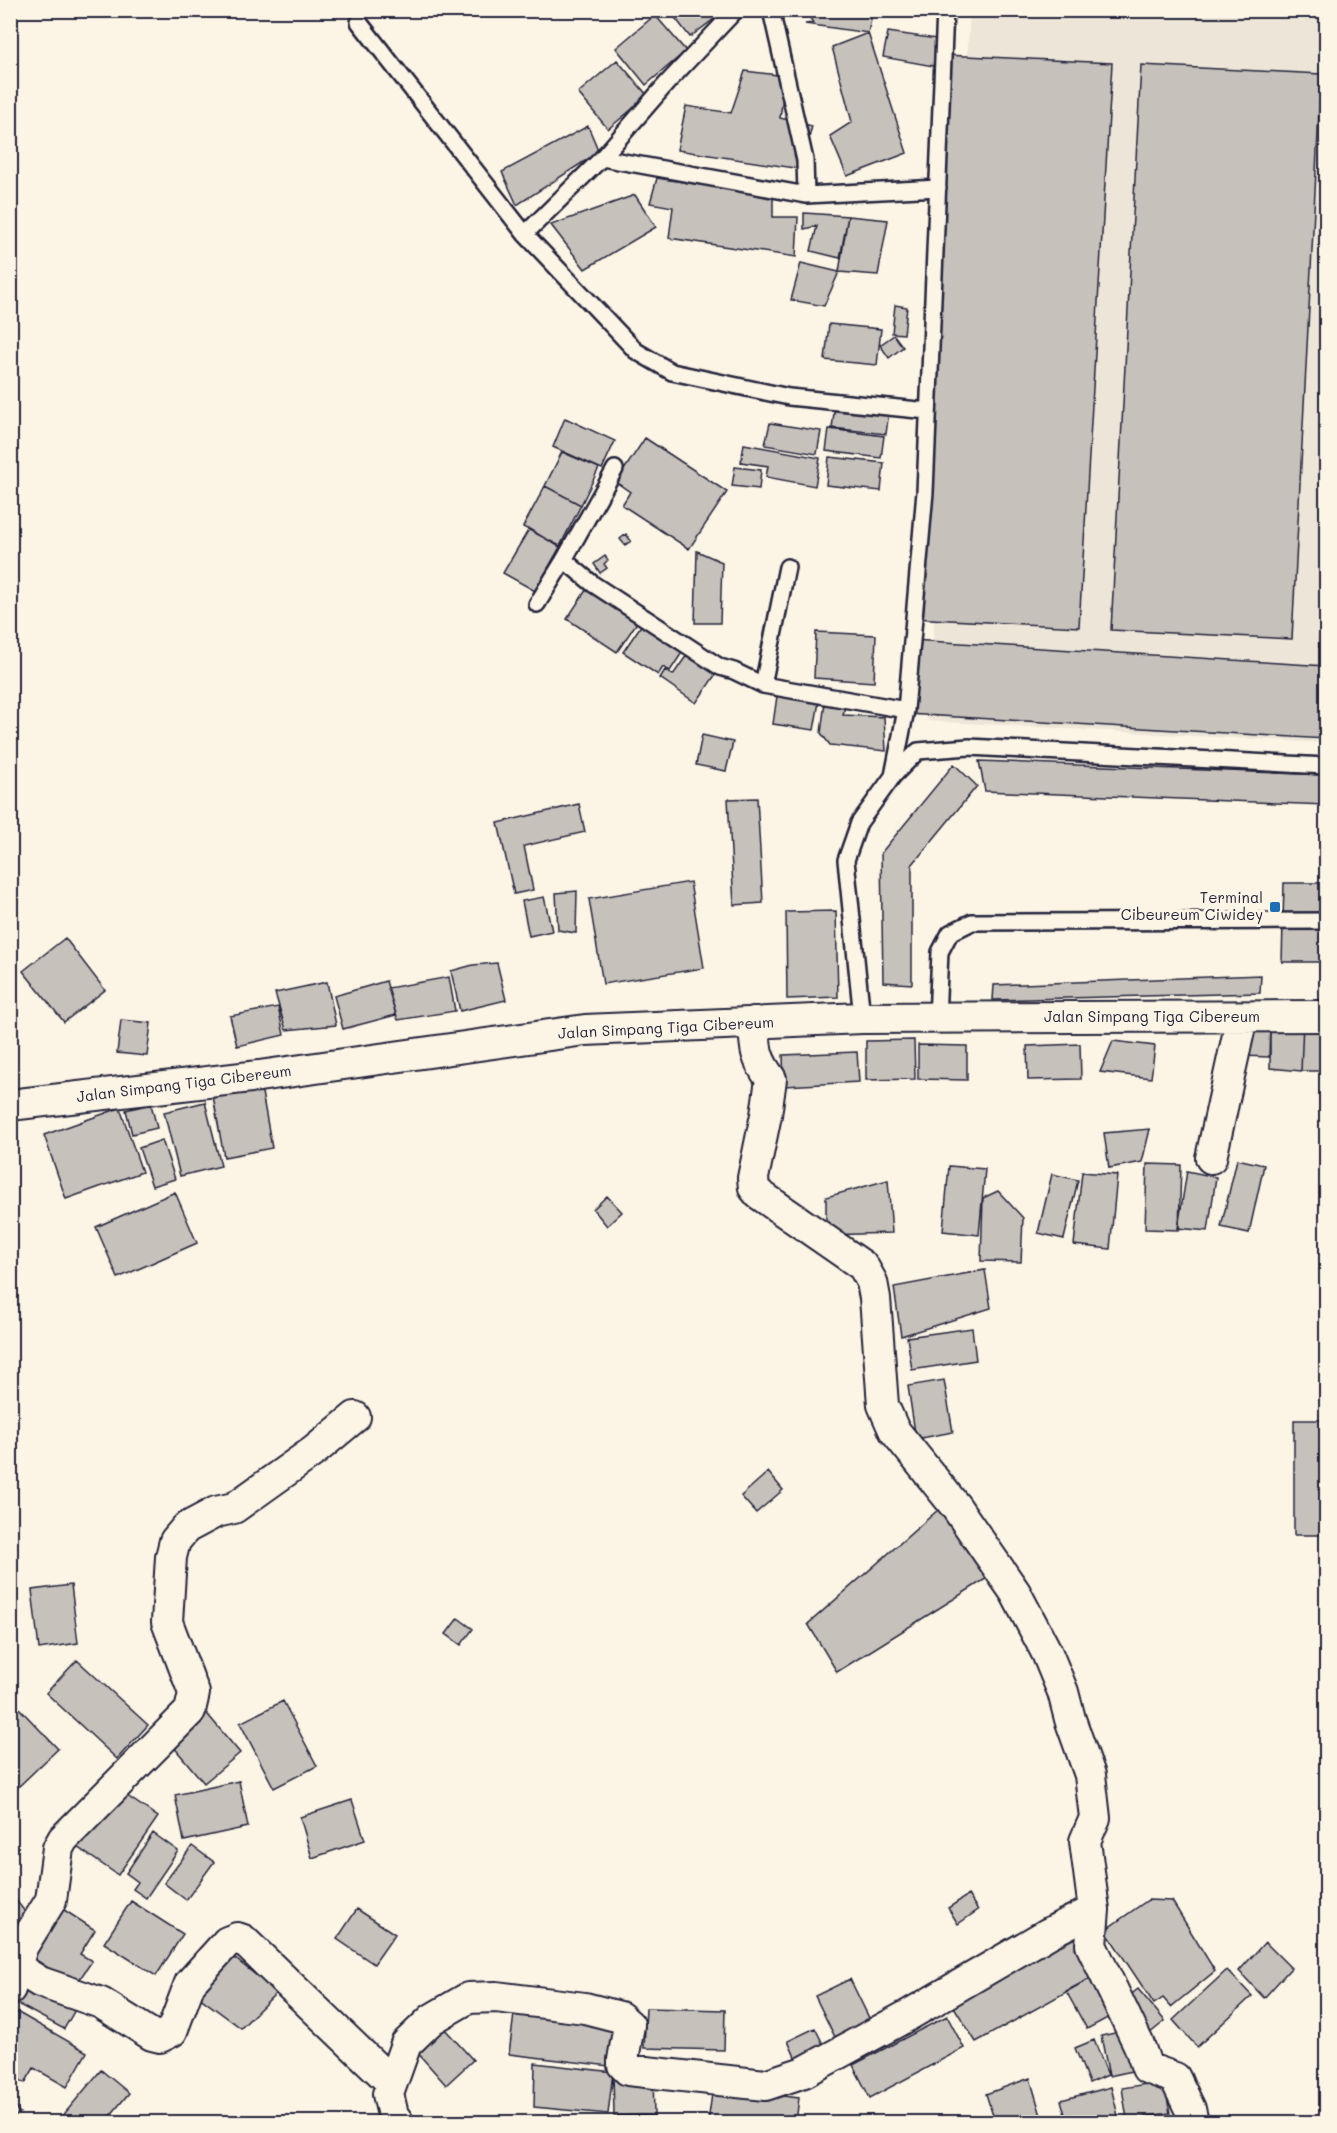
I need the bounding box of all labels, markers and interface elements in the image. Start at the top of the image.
place label: Terminal Cibeureum Ciwidey [1121,887,1263,924]
marker: Terminal Cibeureum Ciwidey [1268,900,1282,914]
street label: Jalan Simpang Tiga Cibereum [1044,1006,1260,1026]
street label: Jalan Simpang Tiga Cibereum [558,1011,774,1043]
street label: Jalan Simpang Tiga Cibereum [75,1060,292,1106]

